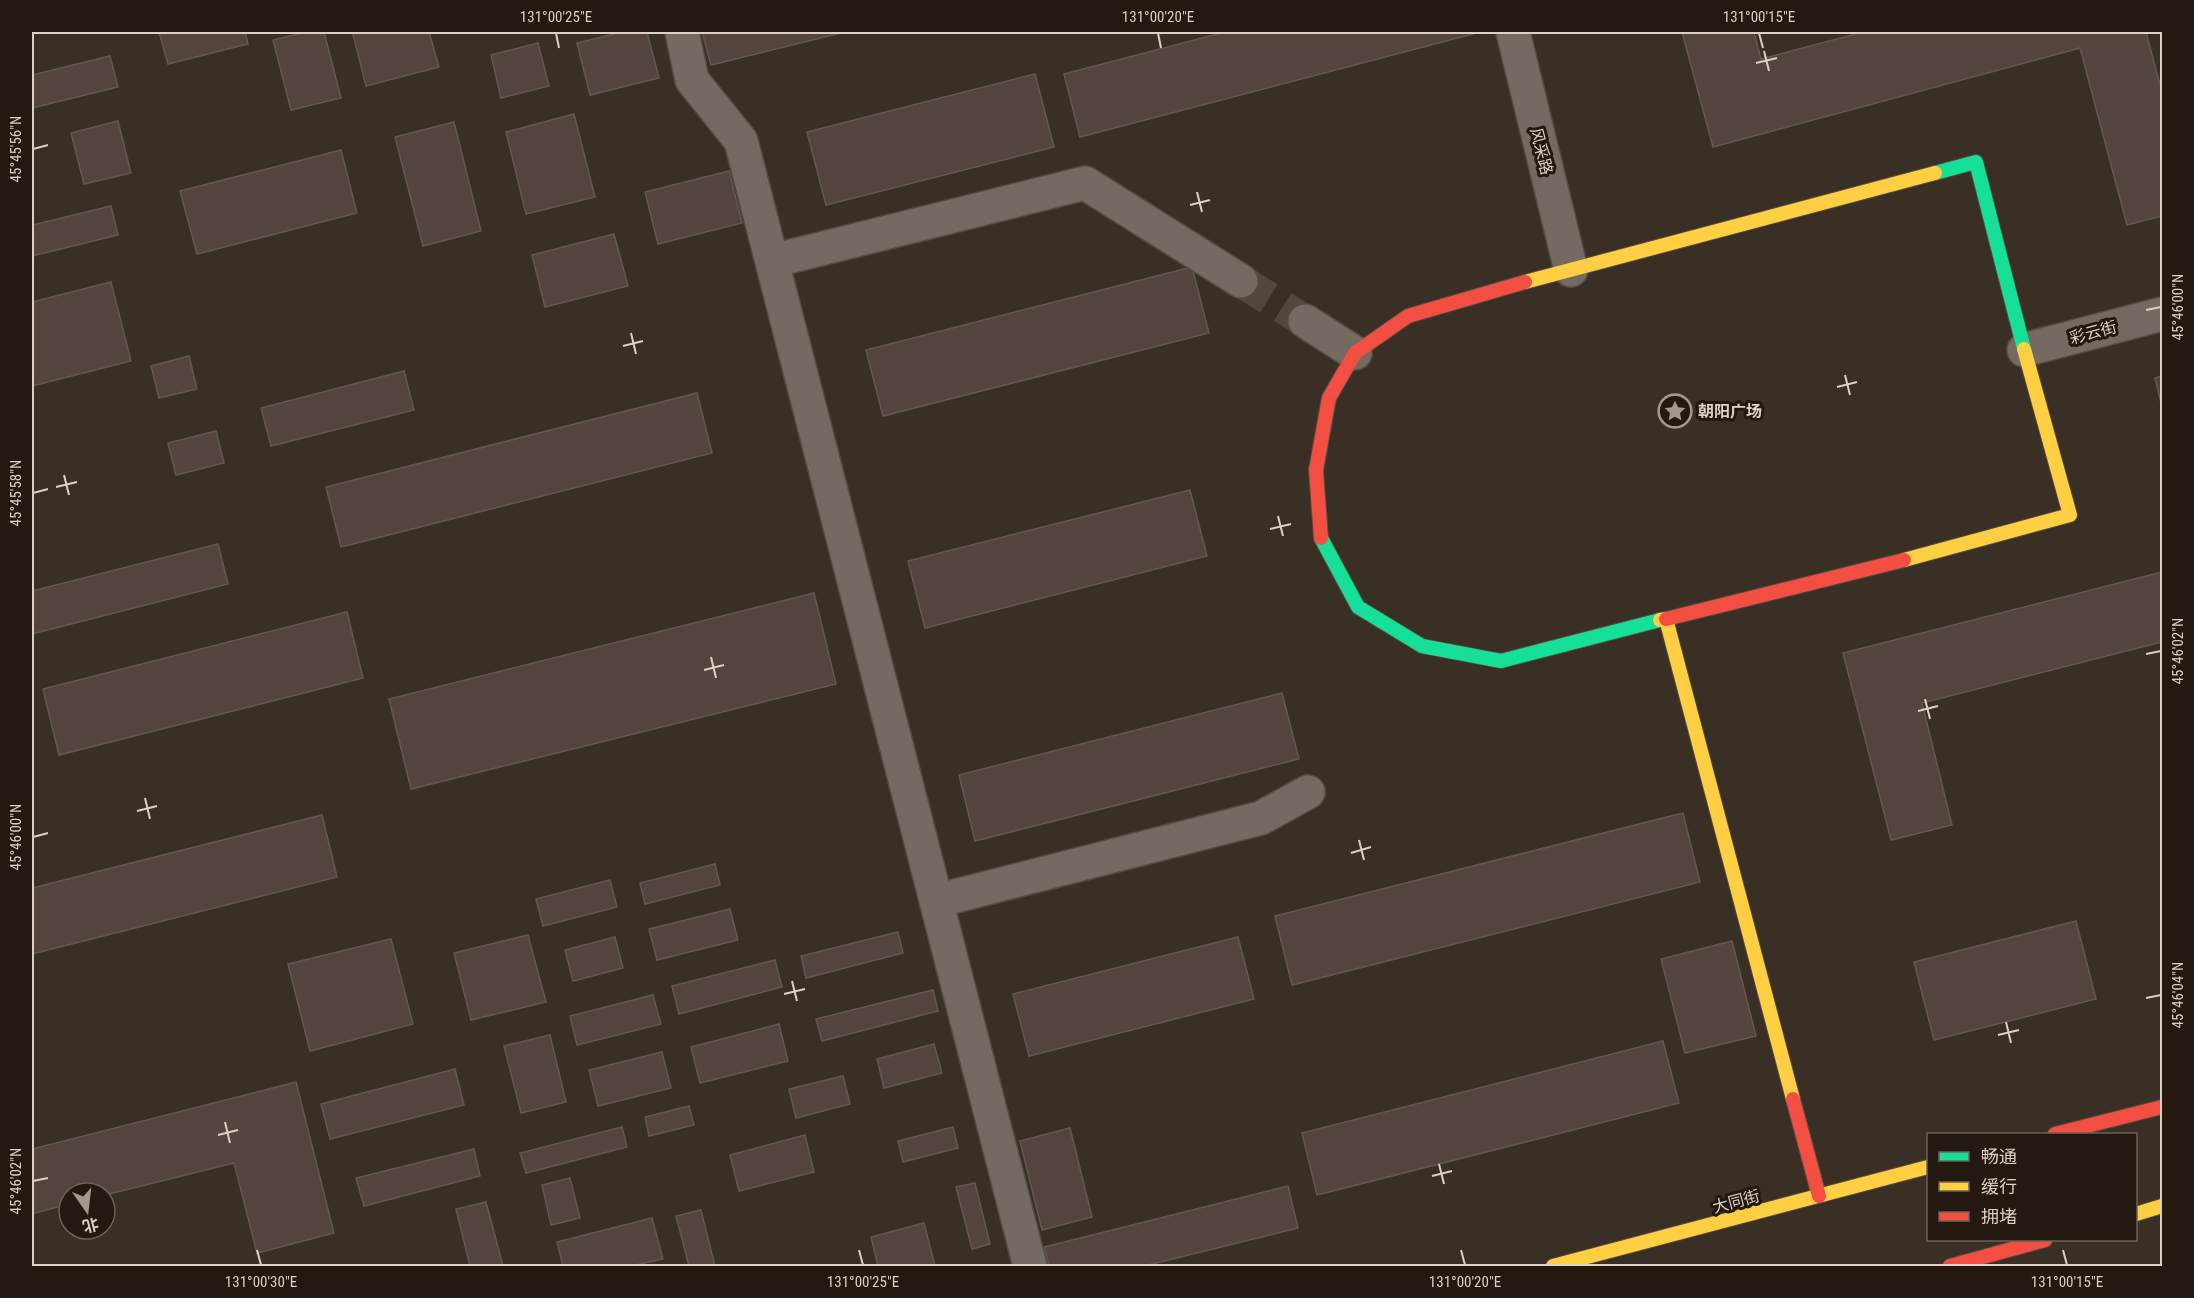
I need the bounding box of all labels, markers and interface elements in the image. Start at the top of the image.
text: 131°00'25"E [520,8,592,26]
text: 131°00'20"E [1122,8,1194,26]
text: 131°00'15"E [1723,8,1795,26]
text: 45°45'56"N [7,116,25,182]
street label: 风采路 [1526,126,1557,177]
text: 45°46'00"N [2169,274,2187,340]
street label: 彩云街 [2067,317,2119,348]
place icon: 朝阳广场 [1657,393,1693,429]
place label: 朝阳广场 [1698,402,1762,421]
text: 45°45'58"N [7,460,25,526]
text: 45°46'02"N [2169,618,2187,684]
text: 45°46'00"N [7,804,25,870]
text: 45°46'04"N [2169,962,2187,1028]
legend [1927,1133,2137,1241]
text: 畅通 [1981,1146,2017,1167]
text: 45°46'02"N [7,1148,25,1214]
text: 缓行 [1981,1176,2017,1197]
north arrow [57,1181,117,1241]
street label: 大同街 [1710,1186,1762,1217]
text: 拥堵 [1981,1206,2017,1227]
text: 北 [80,1214,101,1236]
text: 131°00'30"E [225,1273,297,1291]
text: 131°00'25"E [827,1273,899,1291]
text: 131°00'20"E [1429,1273,1501,1291]
text: 131°00'15"E [2031,1273,2103,1291]

